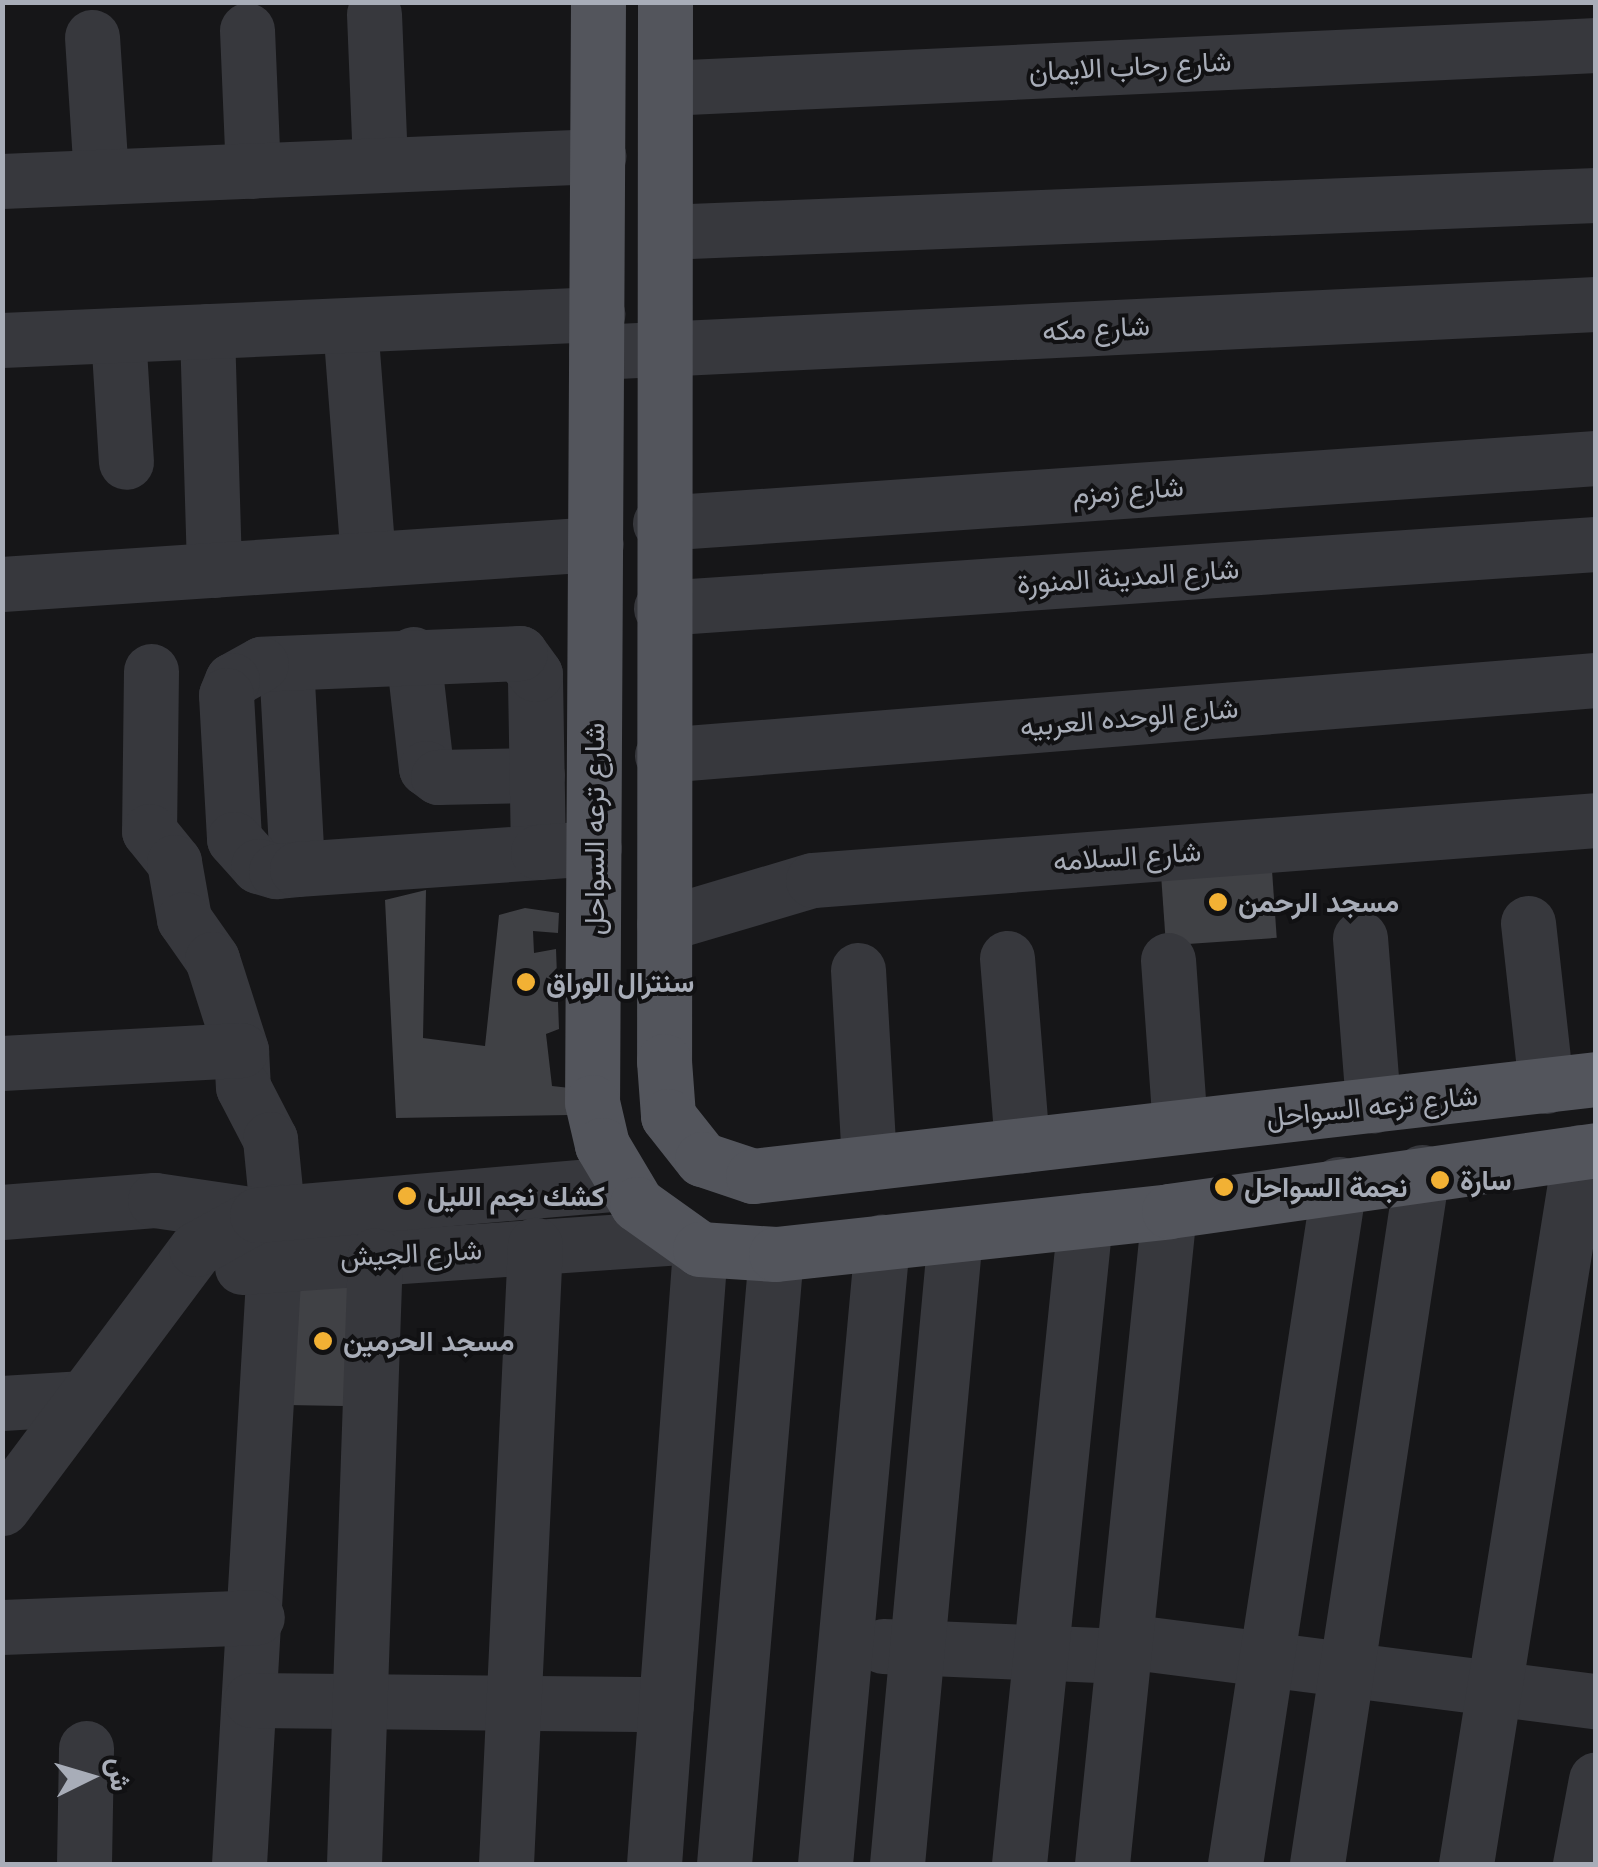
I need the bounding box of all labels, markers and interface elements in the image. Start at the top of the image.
street label: شارع رحاب الايمان [1028,44,1232,88]
street label: شارع مكه [1041,308,1151,348]
street label: شارع زمزم [1071,469,1185,511]
street label: شارع المدينة المنورة [1016,551,1240,601]
street label: شارع الوحده العربيه [1018,691,1240,743]
street label: شارع ترعه السواحل [577,723,611,935]
street label: شارع السلامه [1052,834,1202,878]
place label: مسجد الرحمن [1238,885,1399,919]
marker: مسجد الرحمن [1207,891,1229,913]
place label: سنترال الوراق [546,965,694,999]
marker: سنترال الوراق [515,971,537,993]
street label: شارع ترعه السواحل [1265,1078,1479,1134]
place label: سارة [1460,1163,1512,1197]
marker: سارة [1429,1169,1451,1191]
place label: نجمة السواحل [1244,1170,1407,1204]
marker: نجمة السواحل [1213,1176,1235,1198]
place label: كشك نجم الليل [427,1179,605,1213]
marker: كشك نجم الليل [396,1185,418,1207]
street label: شارع الجيش [339,1232,483,1274]
place label: مسجد الحرمين [343,1324,514,1358]
marker: مسجد الحرمين [312,1330,334,1352]
north arrow [40,1727,140,1827]
text: ش [101,1756,139,1793]

